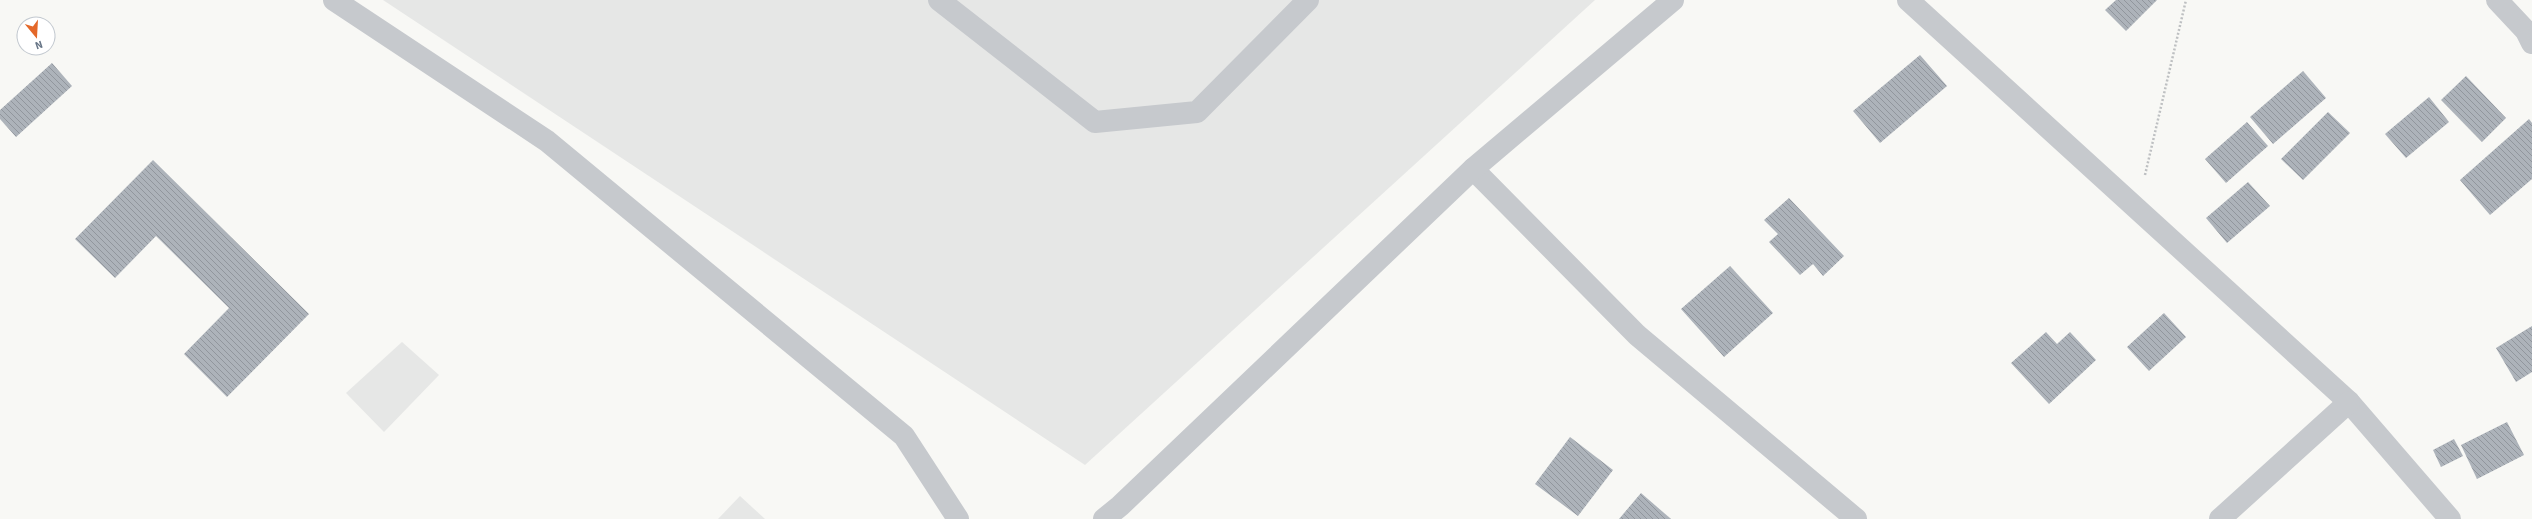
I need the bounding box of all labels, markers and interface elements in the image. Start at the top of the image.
north arrow [16,16,56,56]
text: N [33,37,45,53]

